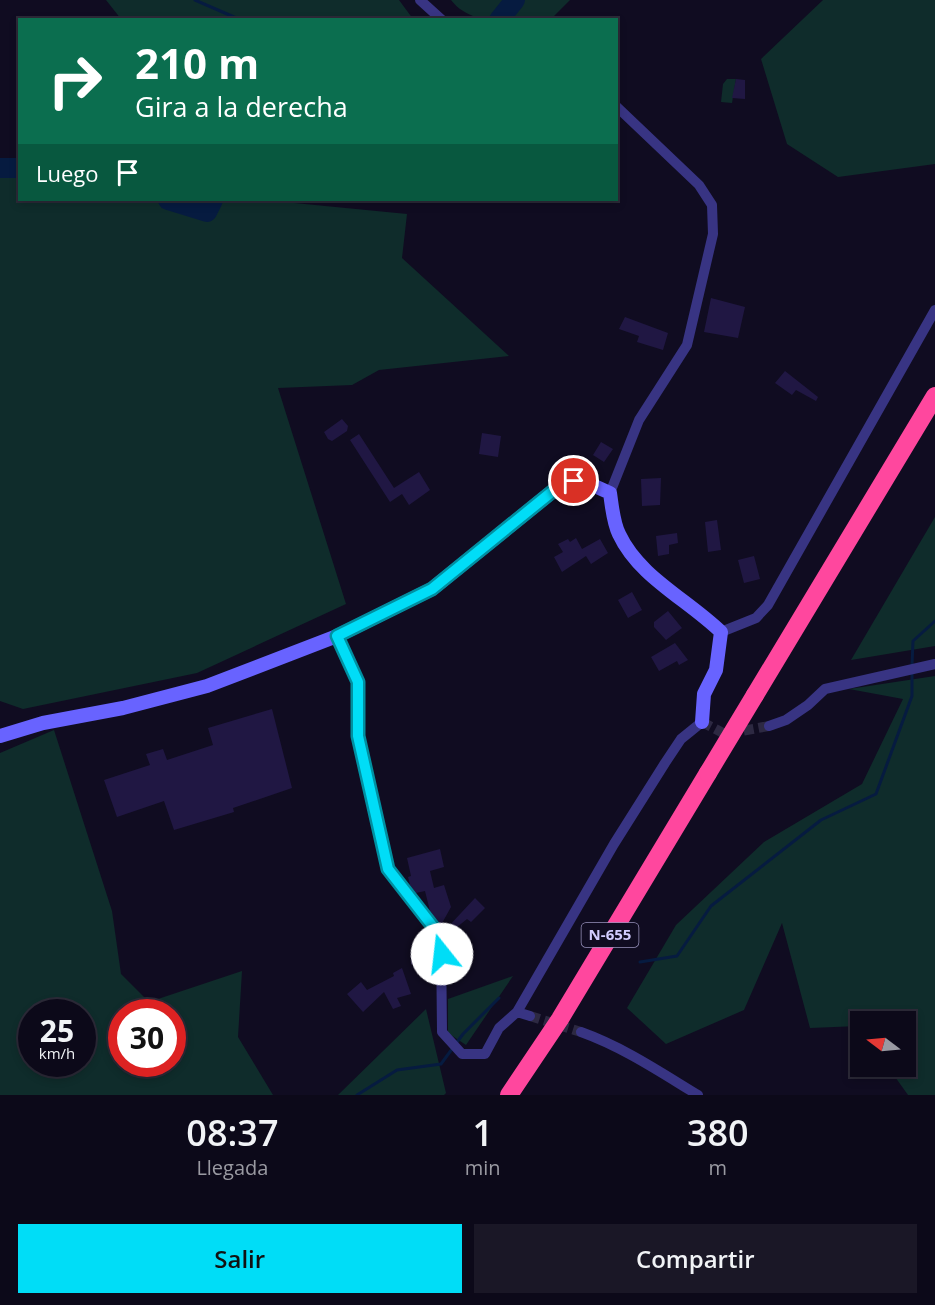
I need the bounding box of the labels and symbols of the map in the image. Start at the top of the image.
pin [548,455,599,506]
position arrow [410,922,474,986]
road number: N-655 [582,923,638,947]
speed limit sign: 30 [108,999,186,1077]
north arrow [850,1011,916,1077]

